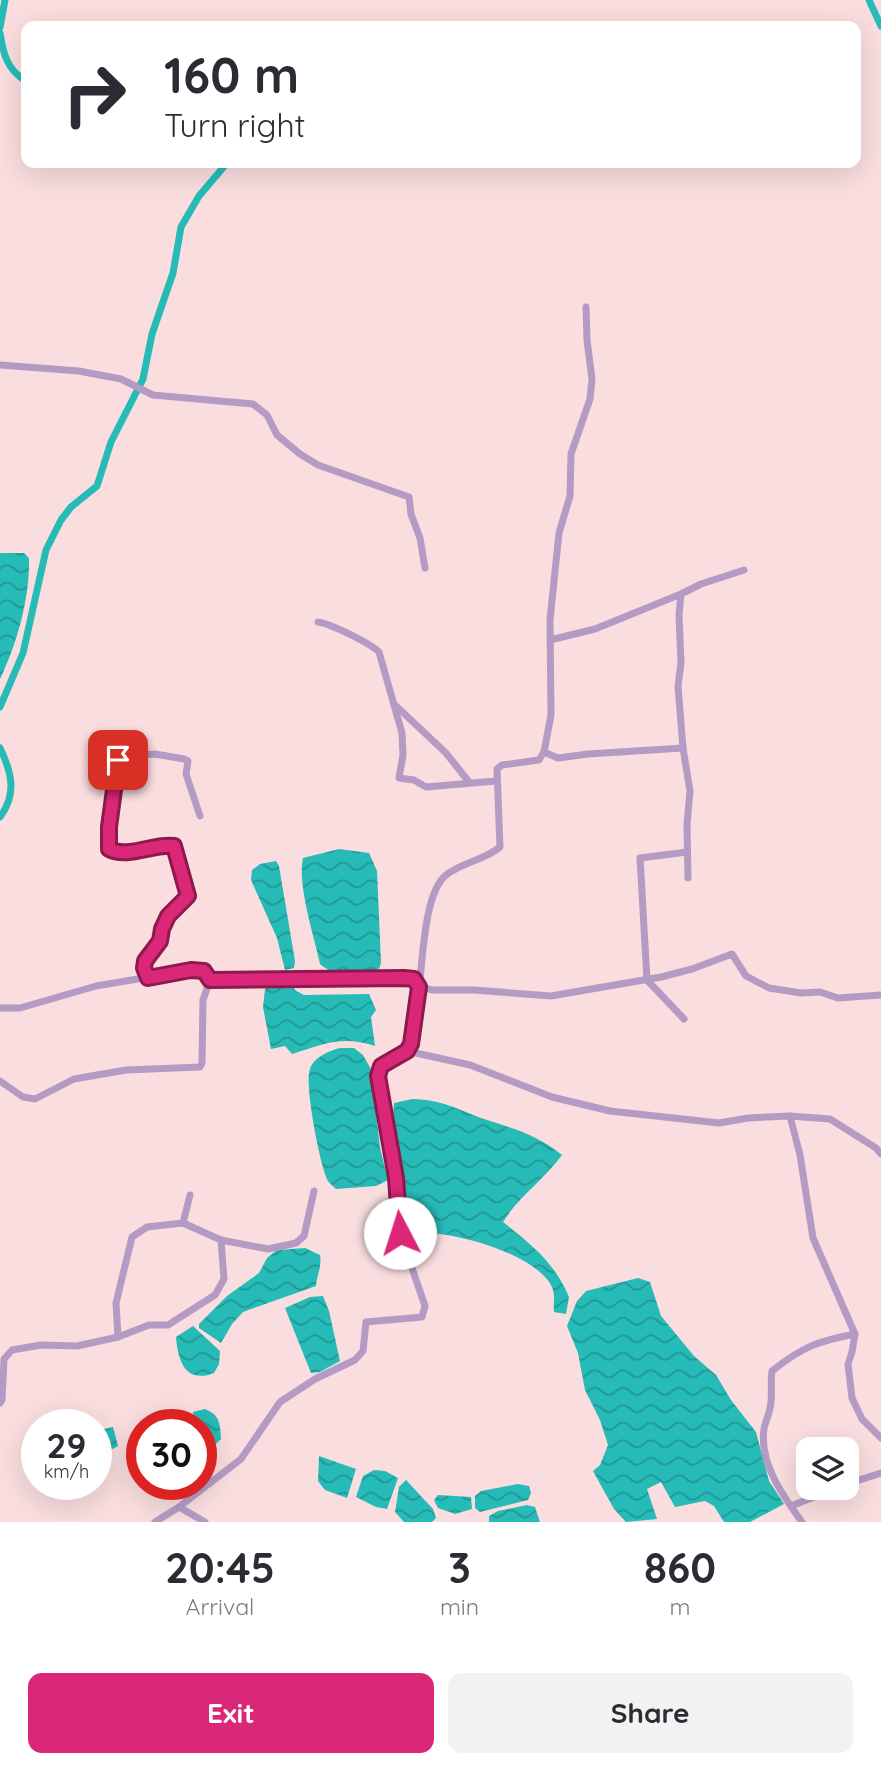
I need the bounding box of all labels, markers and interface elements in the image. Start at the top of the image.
text: 160 m [164,44,299,105]
icon: right [49,49,140,140]
text: Turn right [164,105,305,145]
pin [88,730,148,790]
icon: arrive [99,741,137,779]
position arrow [363,1196,437,1270]
speed limit sign: 30 [126,1409,217,1500]
text: 29 [47,1423,86,1467]
map controls [796,1437,859,1500]
button: layers [796,1437,859,1500]
text: km/h [44,1460,89,1483]
text: 20:45 [165,1541,275,1594]
text: 3 [448,1541,471,1594]
text: 860 [644,1541,716,1594]
text: Arrival [186,1592,254,1621]
text: min [440,1592,479,1621]
text: m [670,1592,691,1621]
button: Exit [28,1673,434,1753]
button: Share [448,1673,853,1753]

